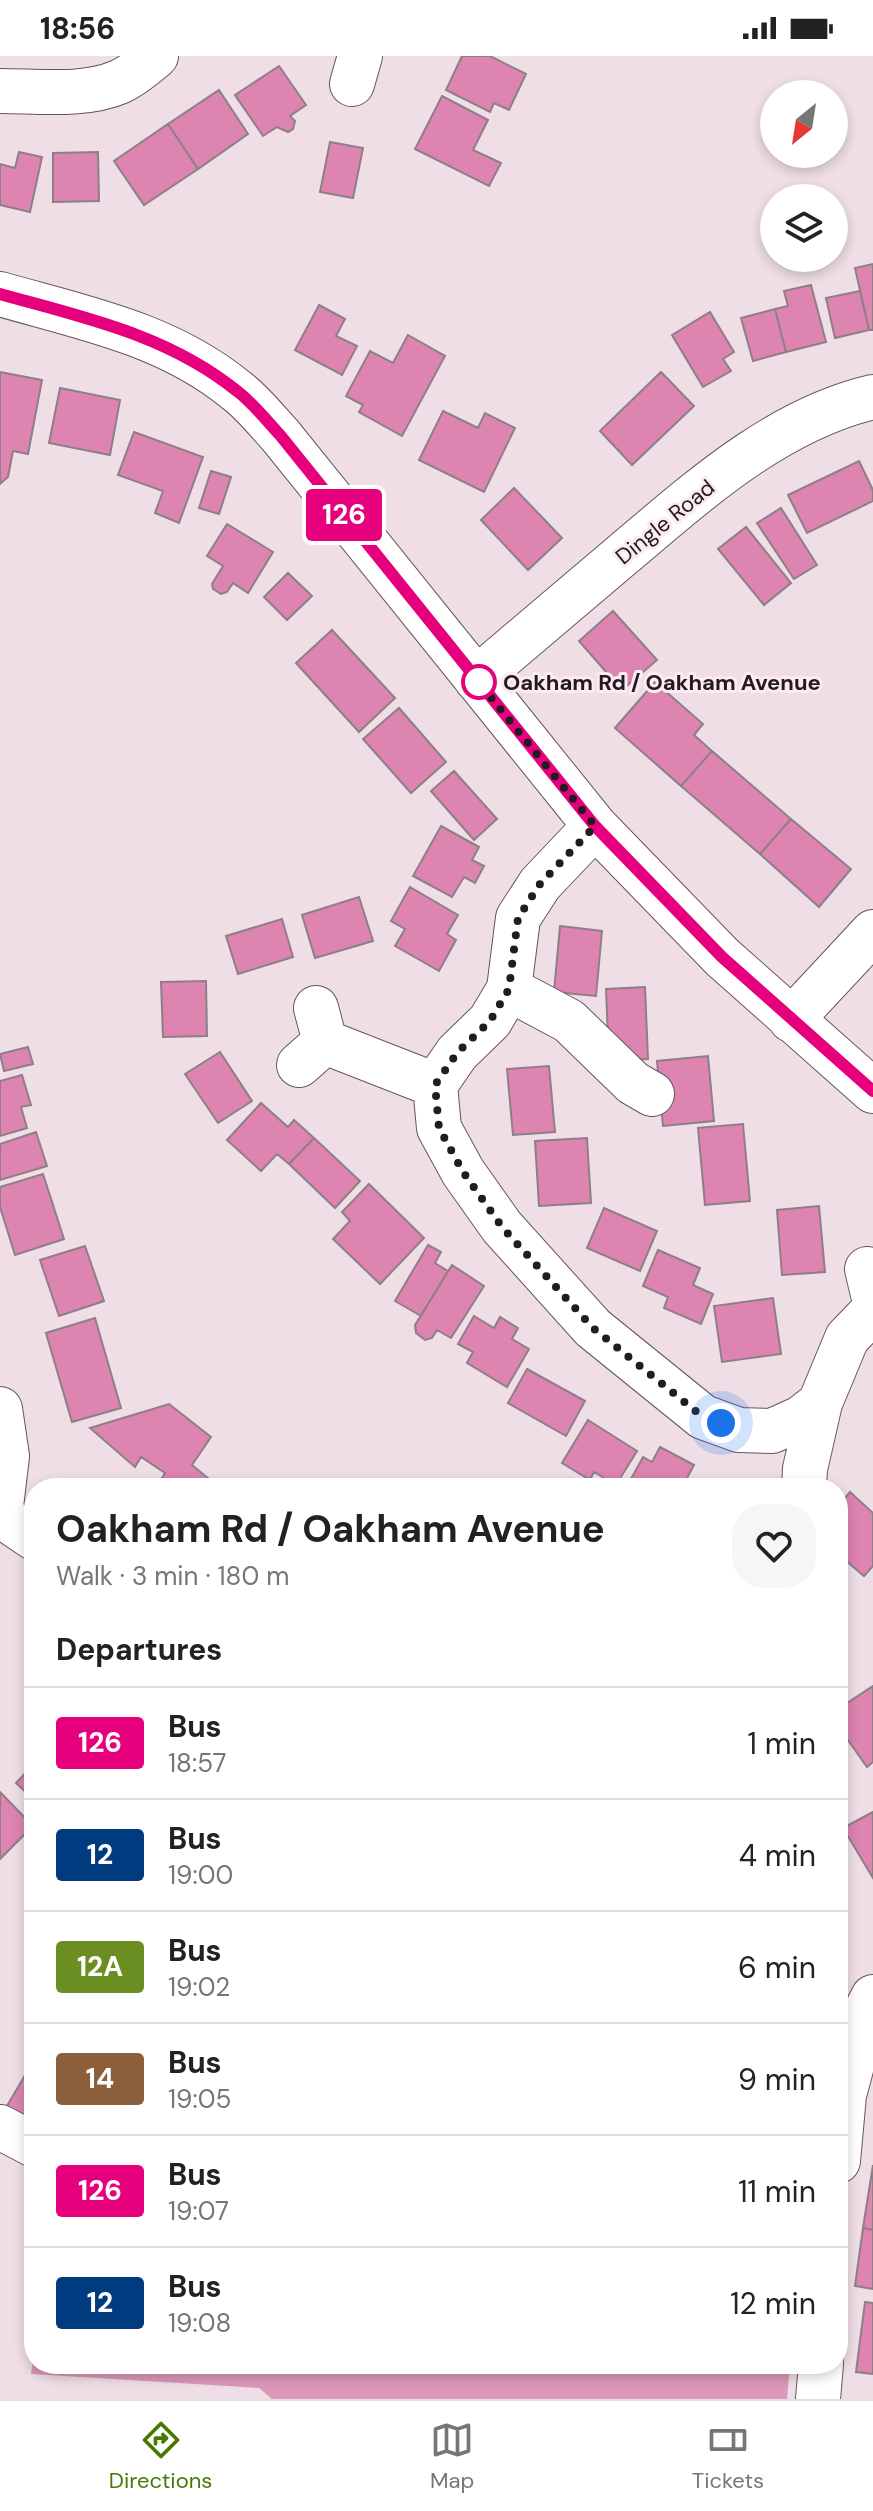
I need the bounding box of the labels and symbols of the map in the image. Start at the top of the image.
north arrow [760,80,848,168]
street label: Dingle Road [609,473,721,571]
line badge: 126 [298,489,390,541]
marker: Oakham Rd / Oakham Avenue [462,665,496,699]
place label: Oakham Rd / Oakham Avenue [503,668,821,697]
your location [701,1403,741,1443]

